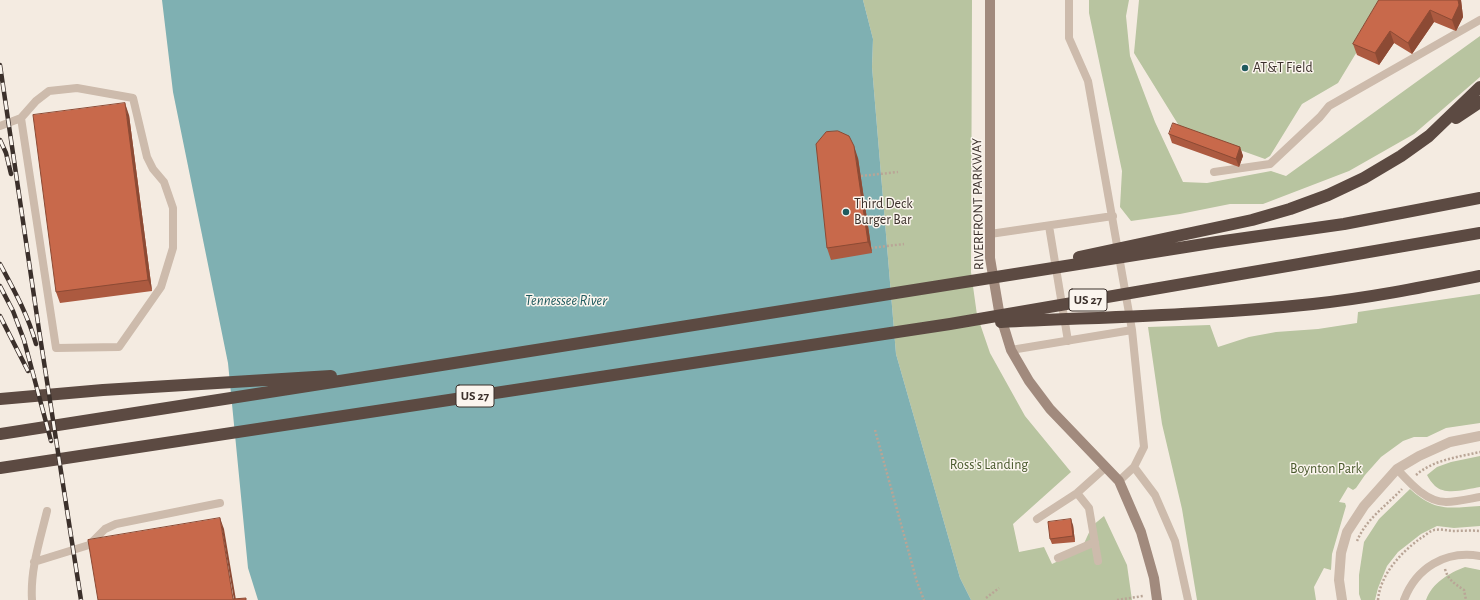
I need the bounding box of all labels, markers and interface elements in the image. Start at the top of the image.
place label: AT&T Field [1253,60,1313,76]
marker: AT&T Field [1240,63,1250,73]
street label: RIVERFRONT PARKWAY [968,138,988,270]
place label: Third Deck Burger Bar [854,196,913,228]
marker: Third Deck Burger Bar [841,207,851,217]
road number: US 27 [1069,289,1107,311]
water label: Tennessee River [525,291,607,309]
road number: US 27 [456,385,494,407]
park label: Ross's Landing [950,457,1028,473]
park label: Boynton Park [1290,461,1362,477]

